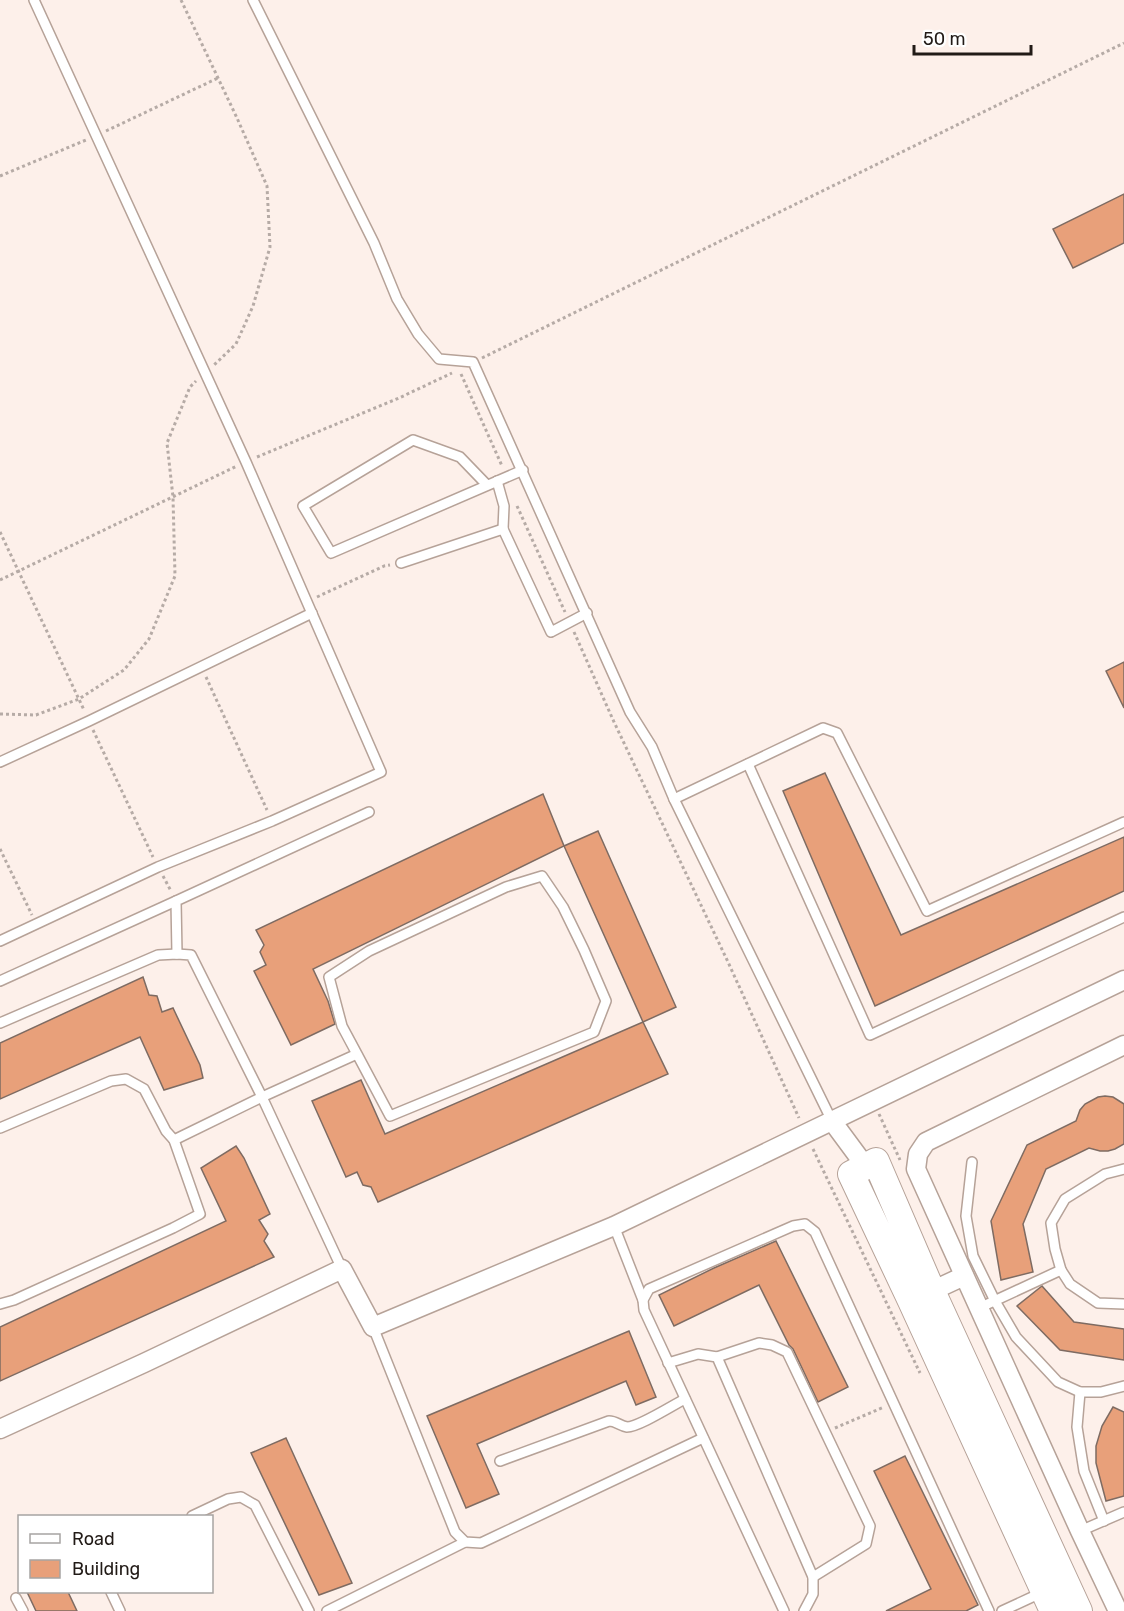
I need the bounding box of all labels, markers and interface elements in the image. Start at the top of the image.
scale bar [914,18,1031,56]
text: 50 m [923,28,966,50]
legend [18,1515,213,1593]
text: Road [72,1528,115,1550]
text: Building [72,1558,140,1580]

